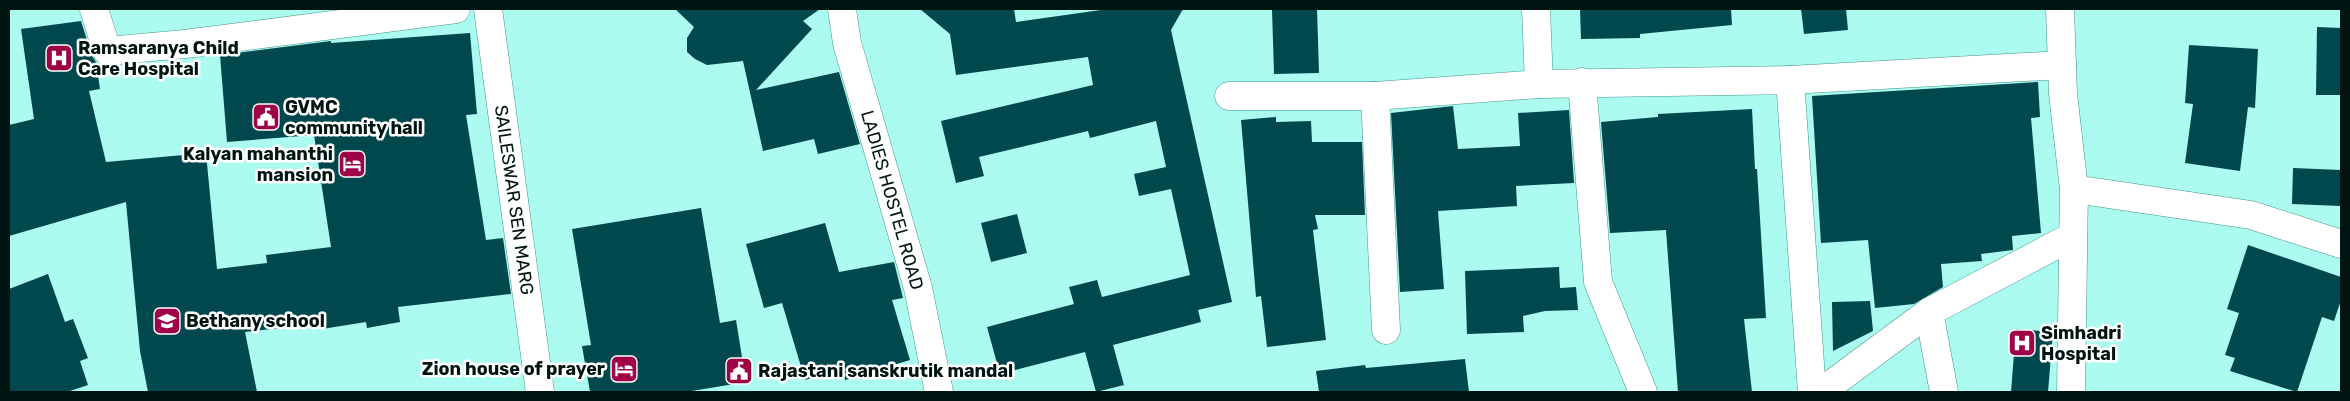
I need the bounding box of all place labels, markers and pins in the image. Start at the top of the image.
place label: Ramsaranya Child Care Hospital [78,37,239,80]
hospital icon: Ramsaranya Child Care Hospital [44,43,74,73]
place label: GVMC community hall [285,96,423,139]
public building icon: GVMC community hall [251,102,281,132]
place label: Kalyan mahanthi mansion [183,143,333,186]
hotel icon: Kalyan mahanthi mansion [337,149,367,179]
school or university icon: Bethany school [152,306,182,336]
place label: Bethany school [186,310,325,332]
place label: Simhadri Hospital [2041,322,2122,365]
hospital icon: Simhadri Hospital [2007,328,2037,358]
hotel icon: Zion house of prayer [609,354,639,384]
public building icon: Rajastani sanskrutik mandal [724,356,754,386]
place label: Zion house of prayer [422,358,605,380]
place label: Rajastani sanskrutik mandal [758,360,1013,382]

